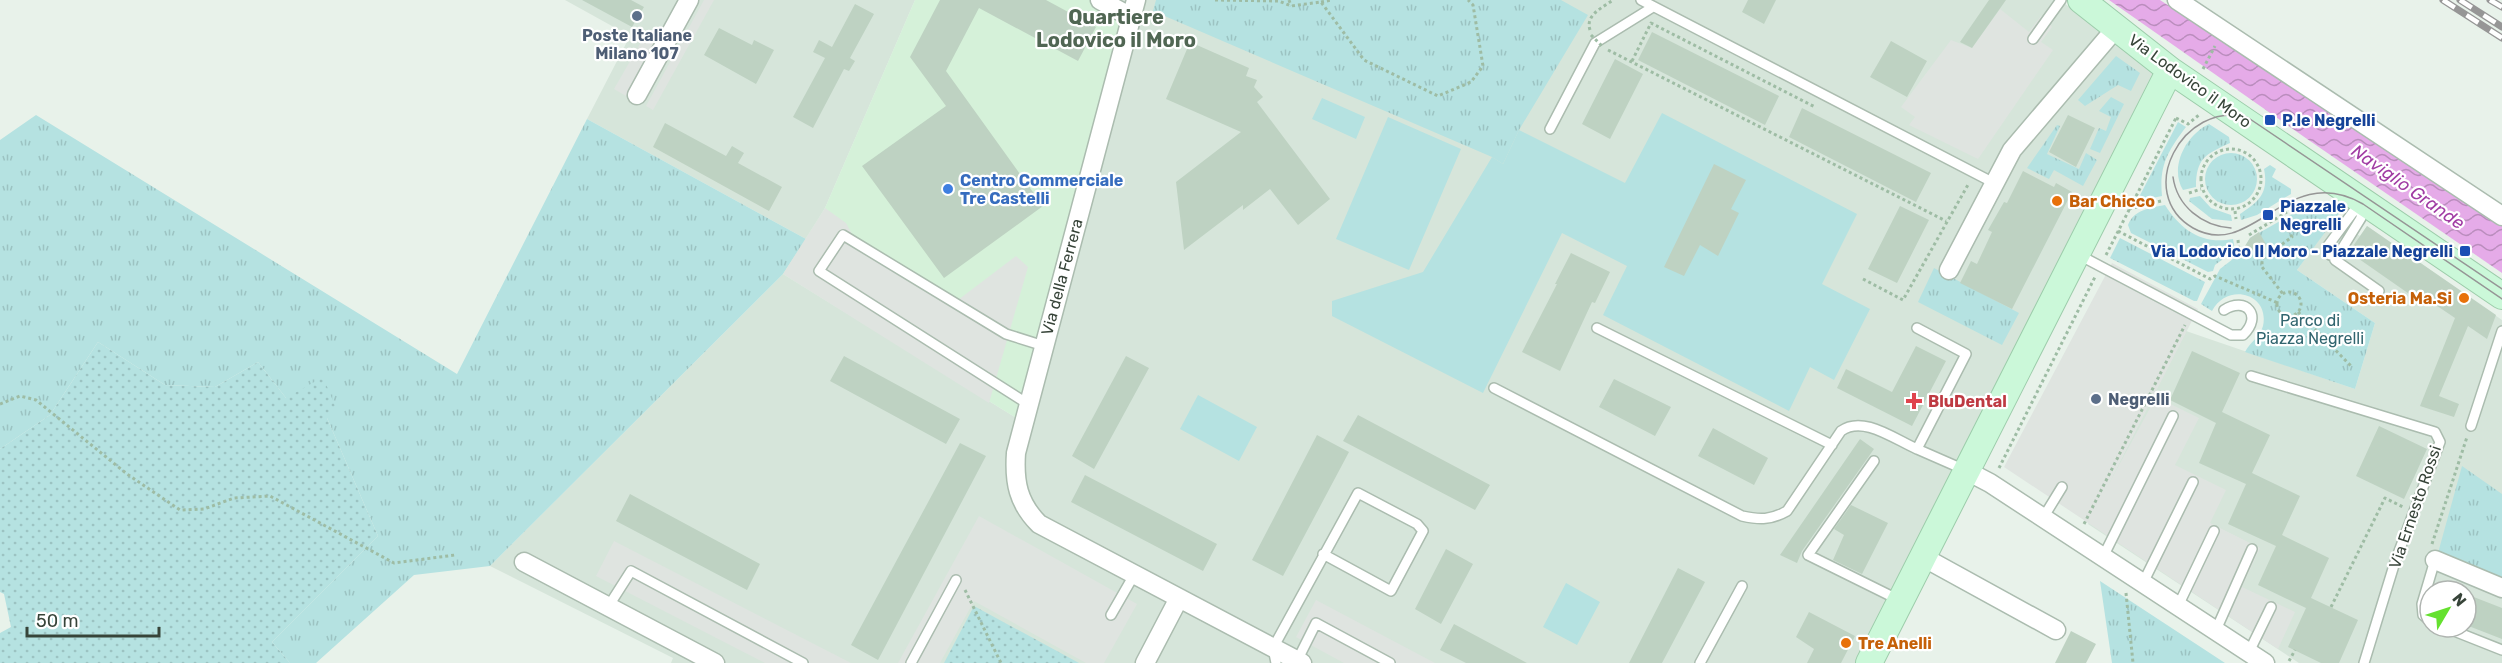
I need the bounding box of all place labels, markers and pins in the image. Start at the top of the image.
marker: Poste Italiane Milano 107 [630,9,644,23]
place label: Poste Italiane Milano 107 [582,26,692,63]
place label: P.le Negrelli [2282,111,2375,130]
marker: P.le Negrelli [2263,113,2277,127]
place label: Centro Commerciale Tre Castelli [960,171,1123,208]
marker: Centro Commerciale Tre Castelli [941,182,955,196]
place label: Bar Chicco [2069,192,2155,211]
marker: Bar Chicco [2050,194,2064,208]
place label: Piazzale Negrelli [2280,197,2346,234]
marker: Piazzale Negrelli [2261,208,2275,222]
place label: Via Lodovico Il Moro - Piazzale Negrelli [2150,242,2453,261]
marker: Via Lodovico Il Moro - Piazzale Negrelli [2458,244,2472,258]
place label: Osteria Ma.Si [2348,289,2452,308]
marker: Osteria Ma.Si [2457,291,2471,305]
place label: Negrelli [2108,390,2170,409]
marker: BluDental [1905,392,1923,410]
place label: BluDental [1928,392,2007,411]
marker: Negrelli [2089,392,2103,406]
place label: Tre Anelli [1858,634,1932,653]
marker: Tre Anelli [1839,636,1853,650]

